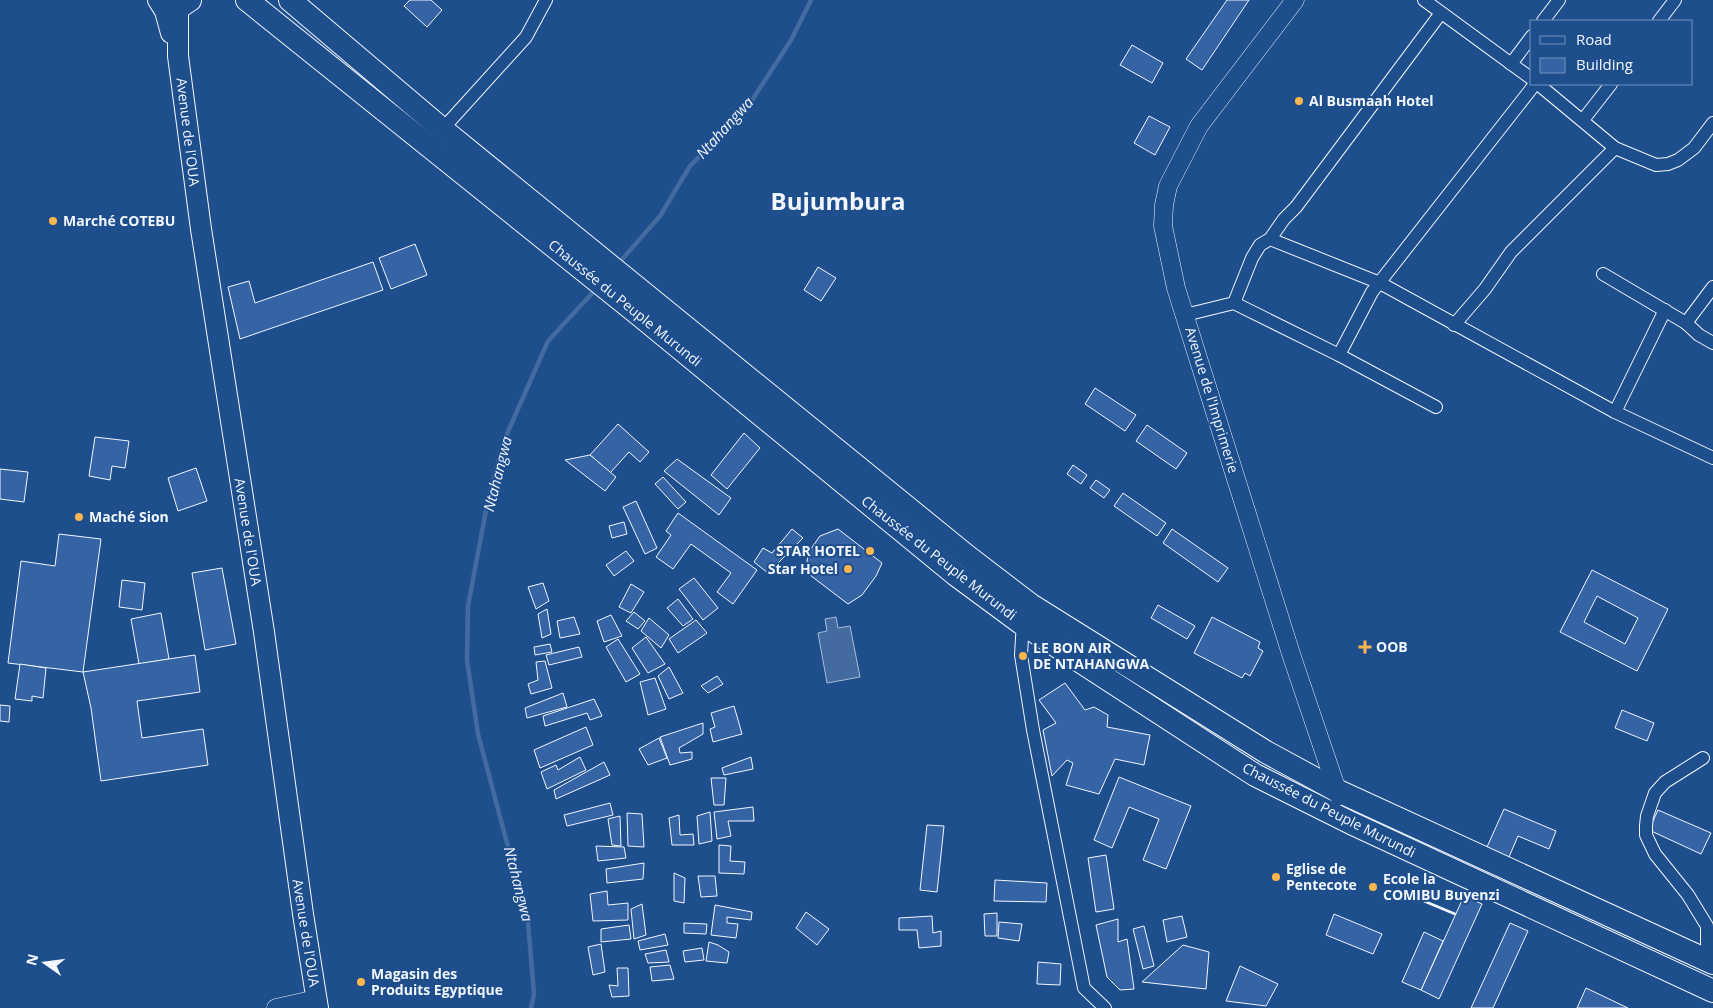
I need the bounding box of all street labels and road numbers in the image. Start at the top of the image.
street label: Avenue de l'OUA [172,77,205,187]
street label: Chaussée du Peuple Murundi [545,235,706,370]
street label: Avenue de l'Imprimerie [1181,325,1244,475]
street label: Avenue de l'OUA [231,477,266,587]
street label: Chaussée du Peuple Murundi [858,491,1021,624]
street label: Chaussée du Peuple Murundi [1239,758,1419,862]
street label: Avenue de l'OUA [289,878,324,988]

